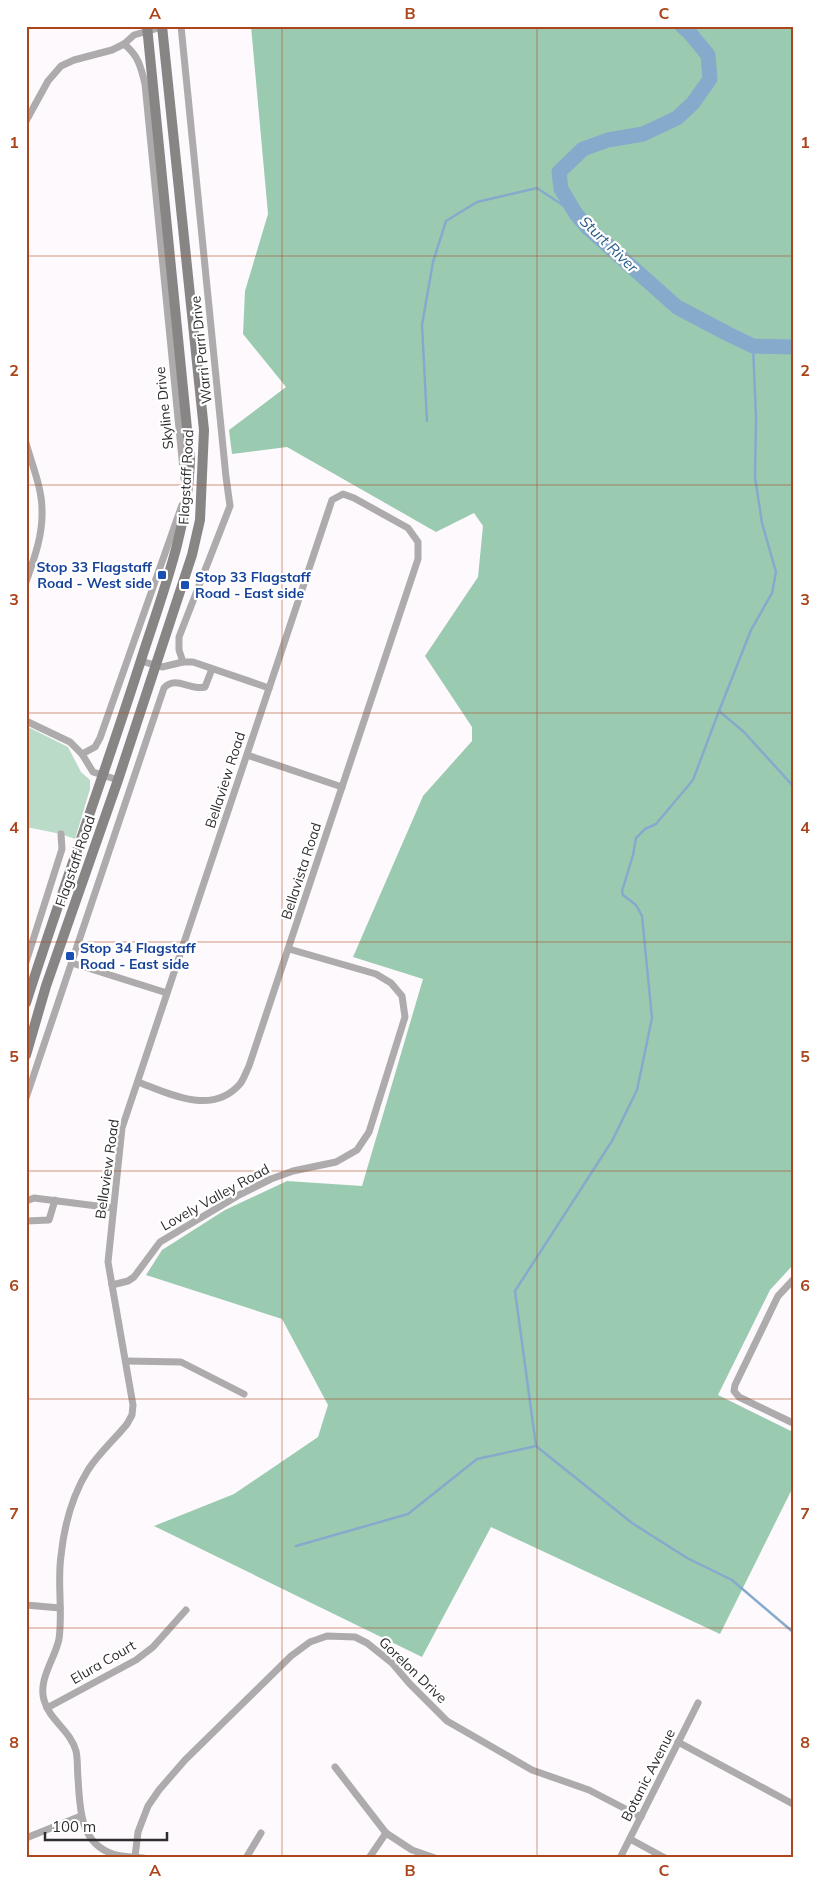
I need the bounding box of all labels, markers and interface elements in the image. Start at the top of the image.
text: A [149,3,161,23]
text: B [404,3,416,23]
text: C [659,3,670,23]
text: 1 [9,132,19,152]
text: 1 [800,132,810,152]
water label: Sturt River [576,212,642,277]
street label: Warri Parri Drive [186,295,216,405]
text: 2 [9,360,19,380]
text: 2 [800,360,810,380]
street label: Skyline Drive [151,366,177,450]
street label: Flagstaff Road [175,429,197,525]
place label: Stop 33 Flagstaff Road - West side [36,558,153,592]
place label: Stop 33 Flagstaff Road - East side [195,568,311,602]
marker: Stop 33 Flagstaff Road - West side [156,569,168,581]
marker: Stop 33 Flagstaff Road - East side [179,579,191,591]
text: 3 [9,589,19,609]
text: 3 [800,589,810,609]
street label: Bellaview Road [201,729,249,831]
street label: Flagstaff Road [51,813,99,909]
text: 4 [9,817,19,837]
text: 4 [800,817,810,837]
street label: Bellavista Road [277,820,325,922]
place label: Stop 34 Flagstaff Road - East side [80,939,196,973]
marker: Stop 34 Flagstaff Road - East side [64,950,76,962]
text: 5 [9,1046,19,1066]
text: 5 [800,1046,810,1066]
street label: Bellaview Road [91,1118,123,1220]
street label: Lovely Valley Road [157,1160,273,1234]
text: 6 [9,1275,19,1295]
text: 6 [800,1275,810,1295]
text: 7 [9,1503,19,1523]
text: 7 [800,1503,810,1523]
street label: Gorelon Drive [375,1633,451,1707]
street label: Elura Court [67,1636,139,1688]
street label: Botanic Avenue [617,1726,679,1824]
text: 8 [9,1732,19,1752]
text: 8 [800,1732,810,1752]
scale bar [45,1809,168,1841]
text: 100 m [52,1817,96,1836]
text: A [149,1860,161,1880]
text: B [404,1860,416,1880]
text: C [659,1860,670,1880]

